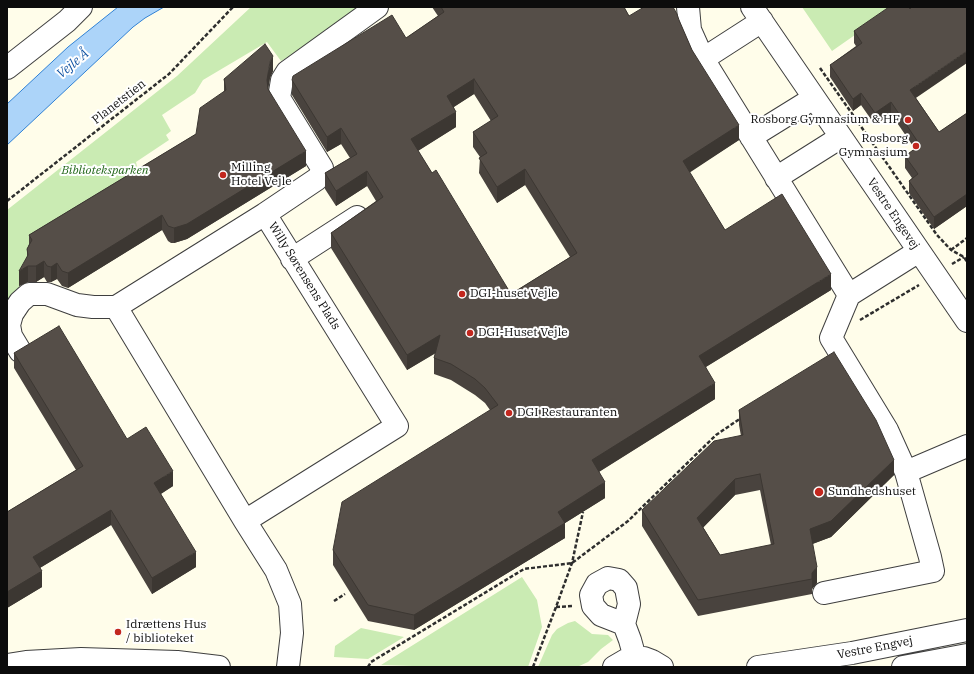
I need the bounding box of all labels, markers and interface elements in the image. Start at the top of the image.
water label: Vejle Å [54,46,92,82]
street label: Planetstien [89,77,149,127]
place label: Rosborg Gymnasium & HF [751,113,900,127]
marker: Rosborg Gymnasium & HF [903,115,913,125]
place label: Rosborg Gymnasium [839,132,908,160]
marker: Rosborg Gymnasium [911,141,921,151]
place label: Milling Hotel Vejle [231,161,292,189]
park label: Biblioteksparken [61,164,149,178]
marker: Milling Hotel Vejle [218,170,228,180]
street label: Vestre Engevej [864,176,922,252]
street label: Willy Sørensens Plads [265,220,343,332]
place label: DGI-huset Vejle [470,287,558,301]
marker: DGI-huset Vejle [457,289,467,299]
place label: DGI-Huset Vejle [478,326,568,340]
marker: DGI-Huset Vejle [465,328,475,338]
place label: DGI Restauranten [517,406,617,420]
marker: DGI Restauranten [504,408,514,418]
place label: Sundhedshuset [828,485,916,499]
marker: Sundhedshuset [813,486,825,498]
place label: Idrættens Hus / biblioteket [126,618,206,646]
marker: Idrættens Hus / biblioteket [113,627,123,637]
street label: Vestre Engvej [836,634,914,662]

